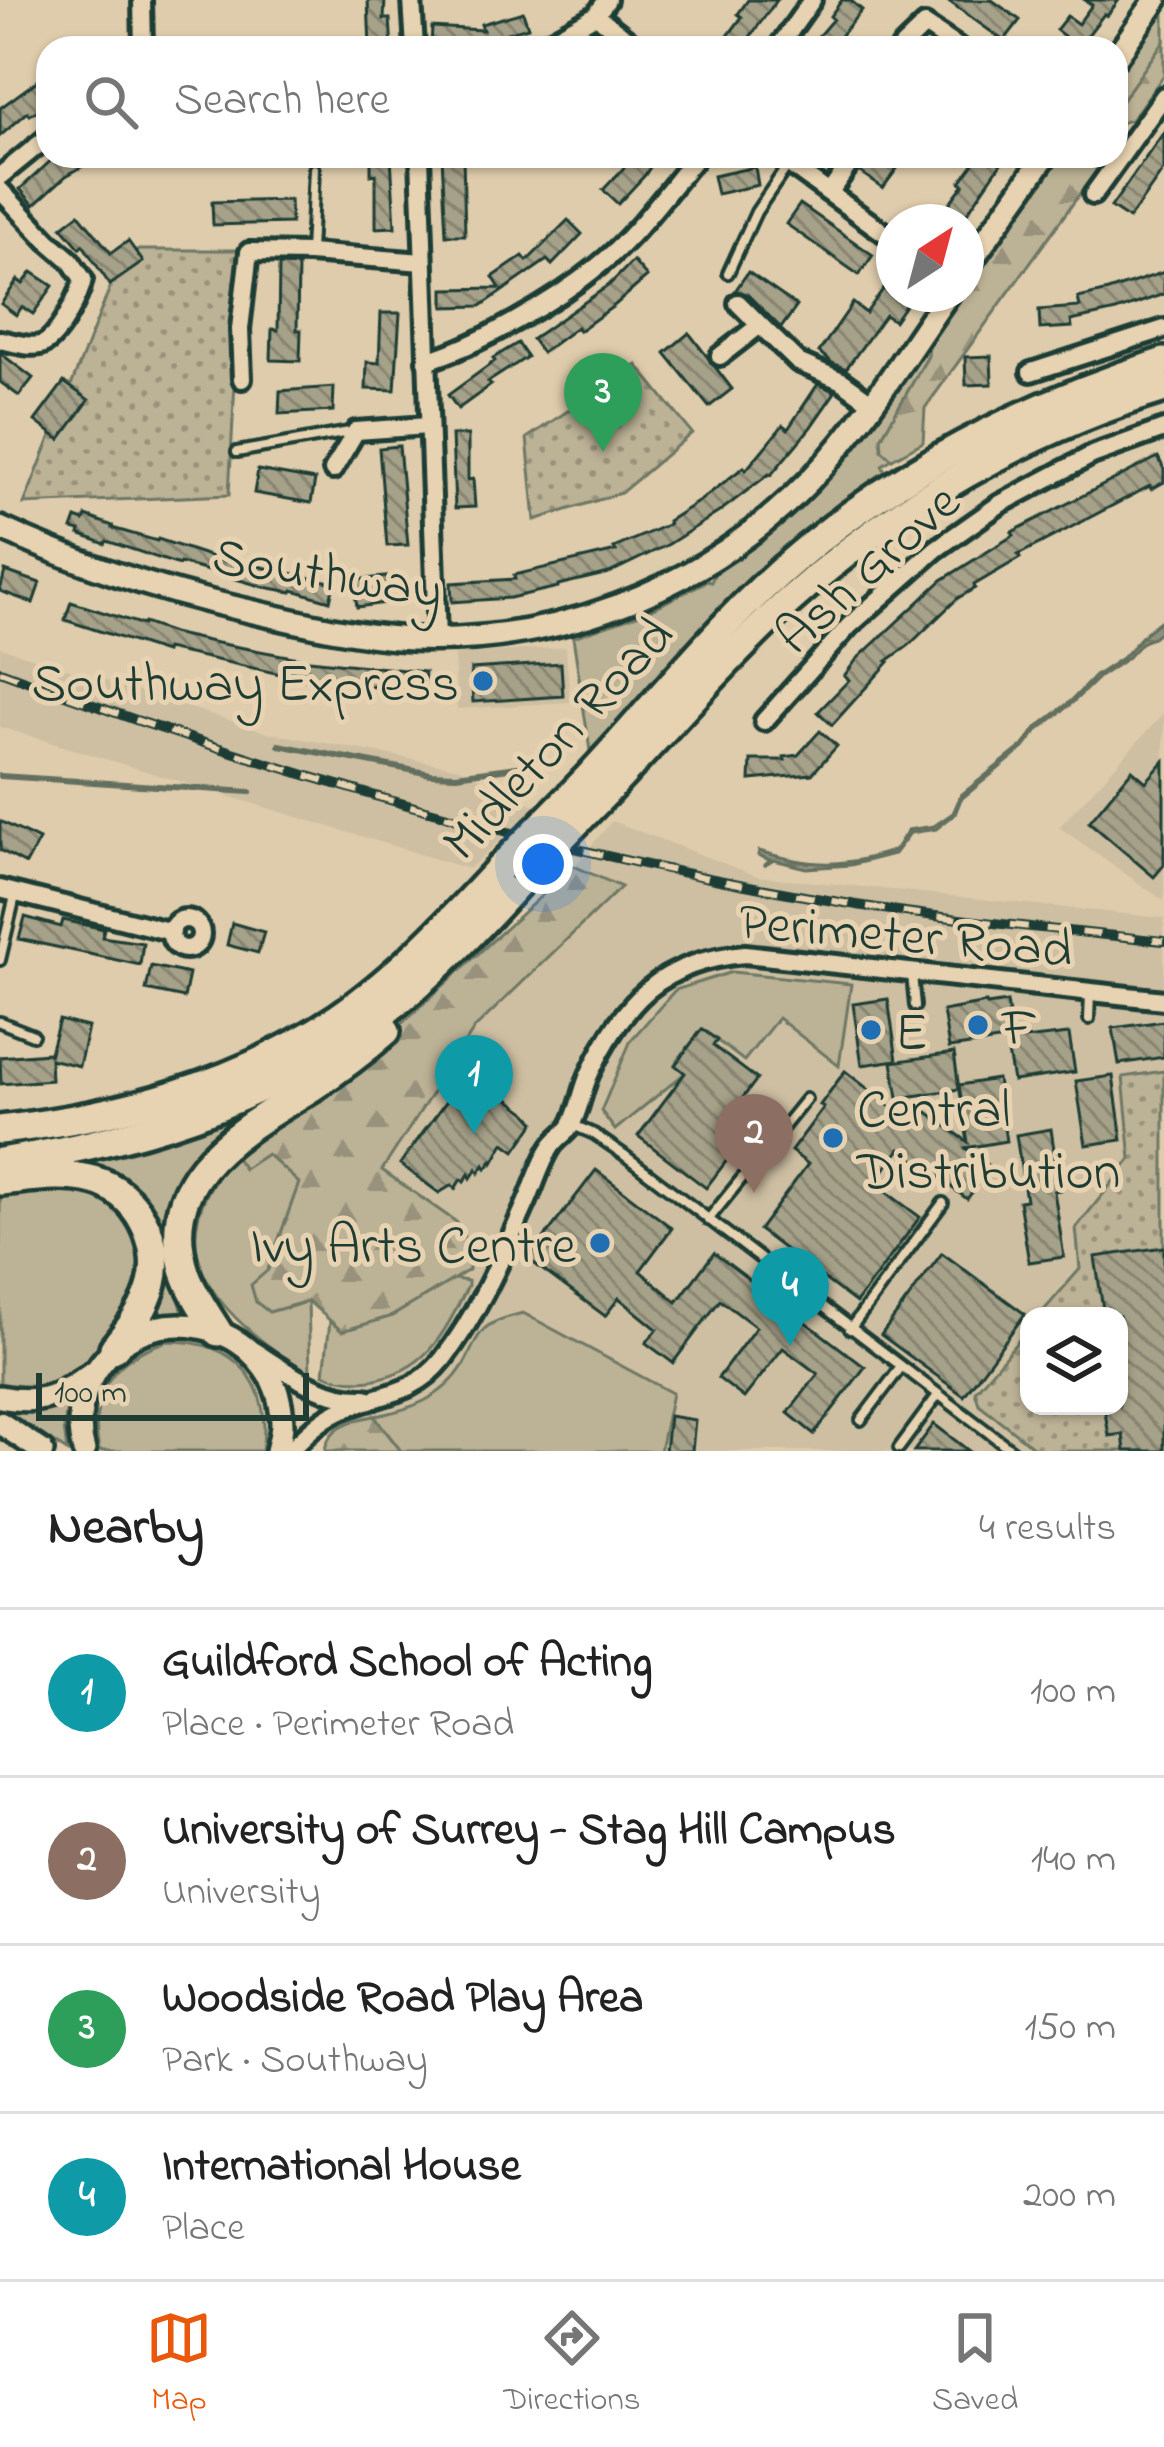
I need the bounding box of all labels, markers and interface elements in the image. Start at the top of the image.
search box [36,36,1128,168]
icon: search [78,69,144,135]
text: Search here [174,69,390,135]
north arrow [876,204,984,312]
pin: 3 [564,353,642,452]
street label: Ash Grove [760,467,980,676]
street label: Southway [206,520,448,634]
street label: Midleton Road [426,601,695,881]
place label: Southway Express [31,648,459,726]
marker: Southway Express [470,668,496,694]
your location [513,834,573,894]
street label: Perimeter Road [735,886,1076,992]
place label: F [1000,992,1037,1070]
place label: E [895,997,928,1075]
marker: F [965,1012,991,1038]
marker: E [858,1017,884,1043]
pin: 1 [435,1035,513,1134]
place label: Central Distribution [855,1074,1120,1214]
pin: 2 [715,1094,793,1193]
marker: Central Distribution [820,1125,846,1151]
place label: Ivy Arts Centre [250,1210,577,1288]
marker: Ivy Arts Centre [587,1230,613,1256]
pin: 4 [751,1247,829,1346]
map controls [1020,1307,1128,1415]
button: layers [1020,1307,1128,1415]
scale bar [36,1367,309,1420]
text: 100 m [54,1370,127,1418]
text: Nearby [48,1492,204,1567]
text: 4 results [979,1501,1116,1558]
text: Guildford School of Acting [162,1631,652,1697]
text: 1 [81,1664,93,1721]
text: 100 m [1030,1664,1116,1721]
text: Place · Perimeter Road [162,1697,514,1754]
text: University of Surrey - Stag Hill Campus [162,1799,896,1865]
text: 2 [77,1832,97,1889]
text: 140 m [1031,1832,1116,1889]
text: University [162,1865,320,1922]
text: Woodside Road Play Area [162,1967,643,2033]
text: 3 [79,2000,95,2057]
text: 150 m [1024,2000,1116,2057]
text: Park · Southway [162,2033,428,2090]
text: International House [162,2135,521,2201]
text: 4 [79,2168,95,2225]
text: 200 m [1023,2168,1116,2225]
text: Place [162,2201,245,2258]
tab: Map [146,2305,212,2425]
tab: Directions [503,2305,641,2425]
tab: Saved [932,2305,1018,2425]

